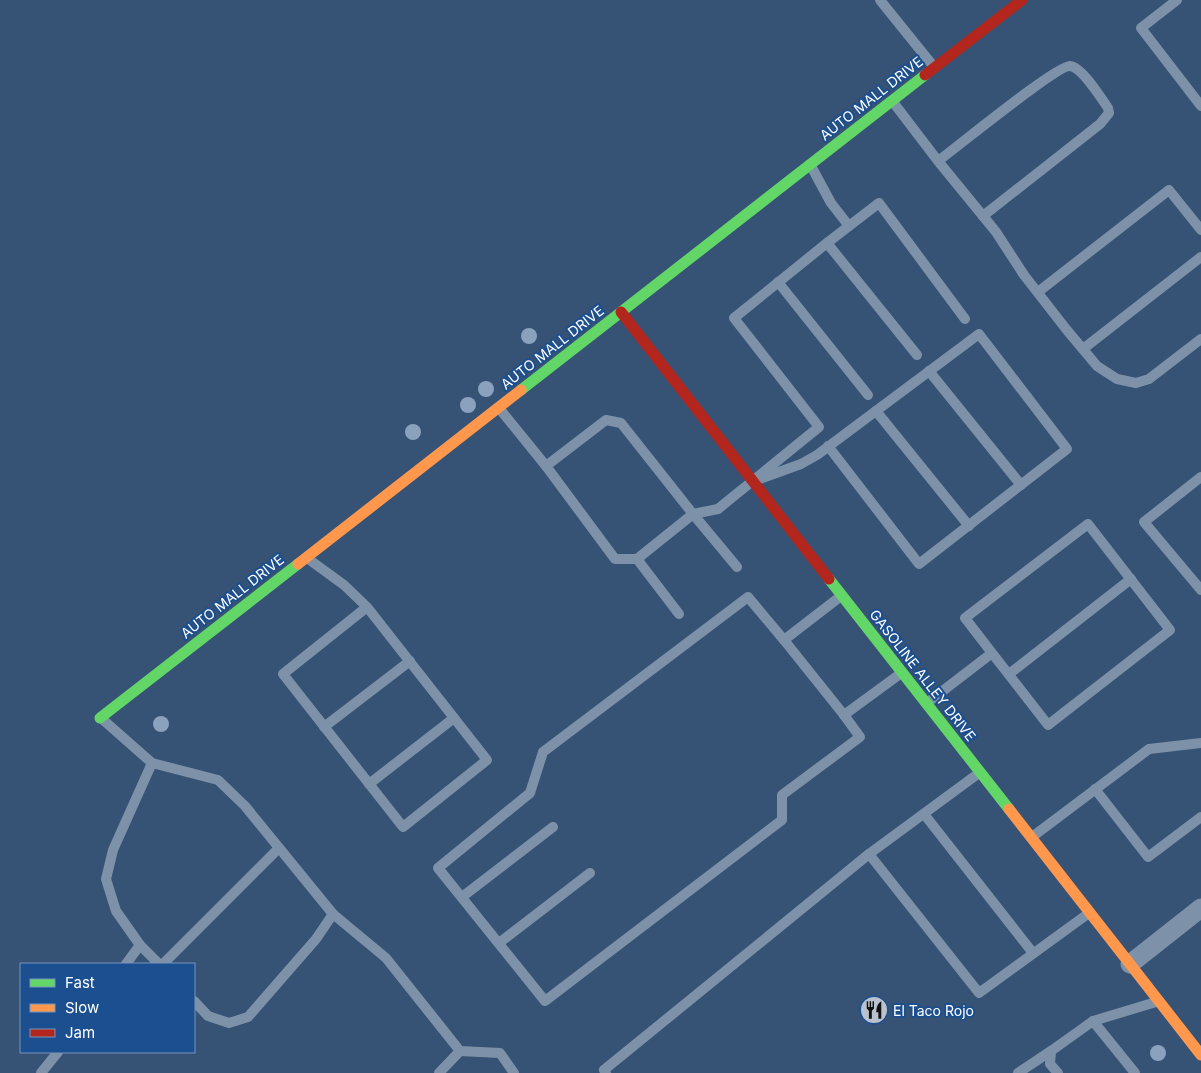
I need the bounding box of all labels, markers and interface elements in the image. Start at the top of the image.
street label: AUTO MALL DRIVE [816,52,926,144]
street label: AUTO MALL DRIVE [497,301,607,393]
street label: AUTO MALL DRIVE [177,550,287,642]
street label: GASOLINE ALLEY DRIVE [866,606,980,744]
legend [20,963,195,1053]
text: Fast [65,973,95,992]
restaurant icon: El Taco Rojo [859,995,889,1025]
text: Slow [65,998,99,1017]
place label: El Taco Rojo [893,1002,974,1019]
text: Jam [65,1023,95,1042]

